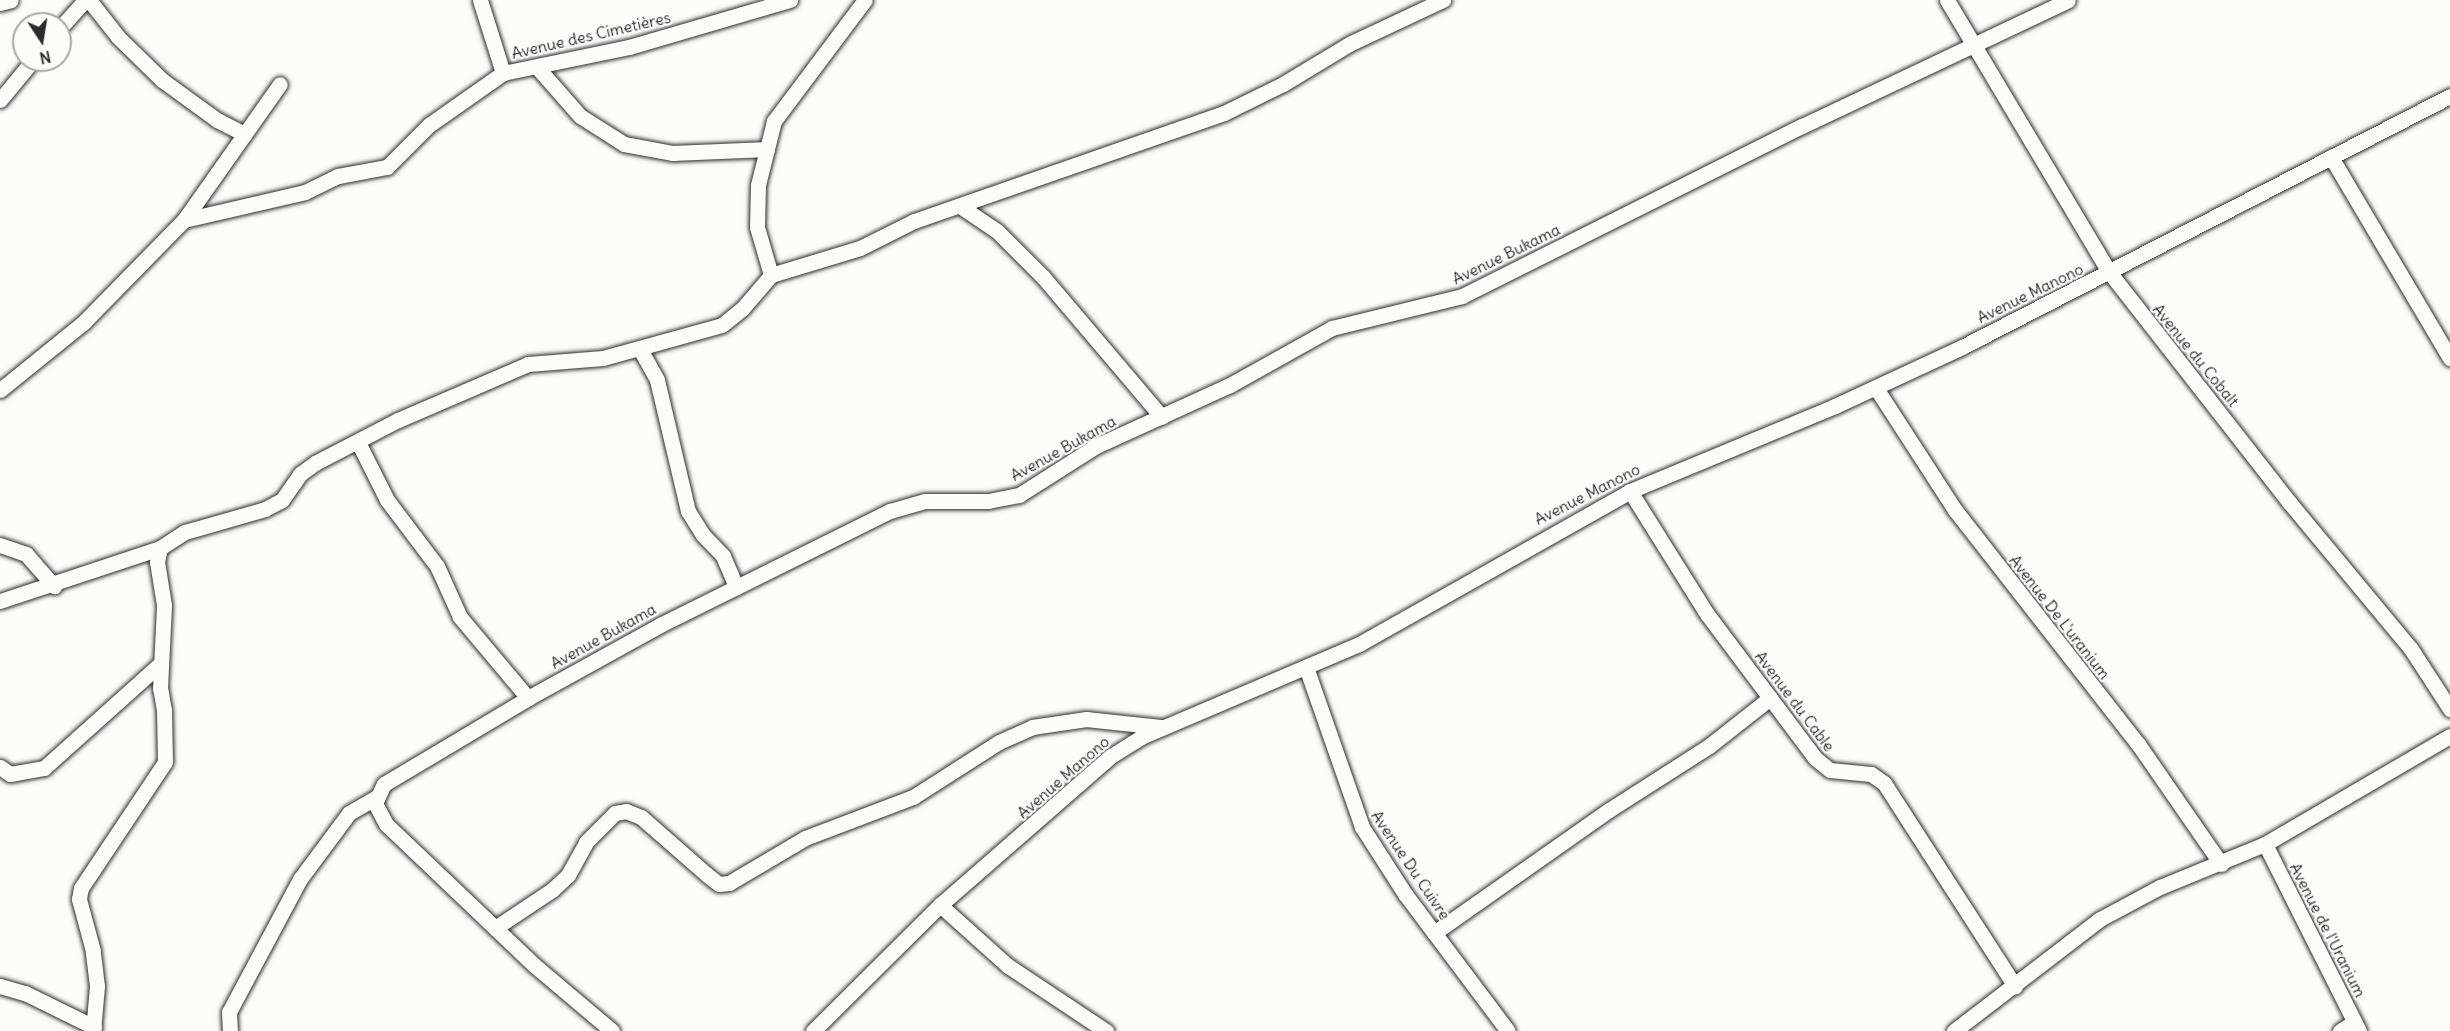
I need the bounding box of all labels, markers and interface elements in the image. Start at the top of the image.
street label: Avenue des Cimetières [510,7,672,63]
north arrow [12,12,72,72]
text: N [38,47,53,69]
street label: Avenue Bukama [1449,220,1563,288]
street label: Avenue Manono [1974,259,2086,327]
street label: Avenue du Cobalt [2149,300,2243,410]
street label: Avenue Bukama [1007,411,1119,485]
street label: Avenue Manono [1531,459,1643,529]
street label: Avenue De L'uranium [2005,551,2115,683]
street label: Avenue Bukama [547,599,659,673]
street label: Avenue du Cable [1751,647,1839,755]
street label: Avenue Manono [1013,732,1113,822]
street label: Avenue Du Cuivre [1367,807,1455,923]
street label: Avenue de l'Uranium [2286,860,2370,1000]

